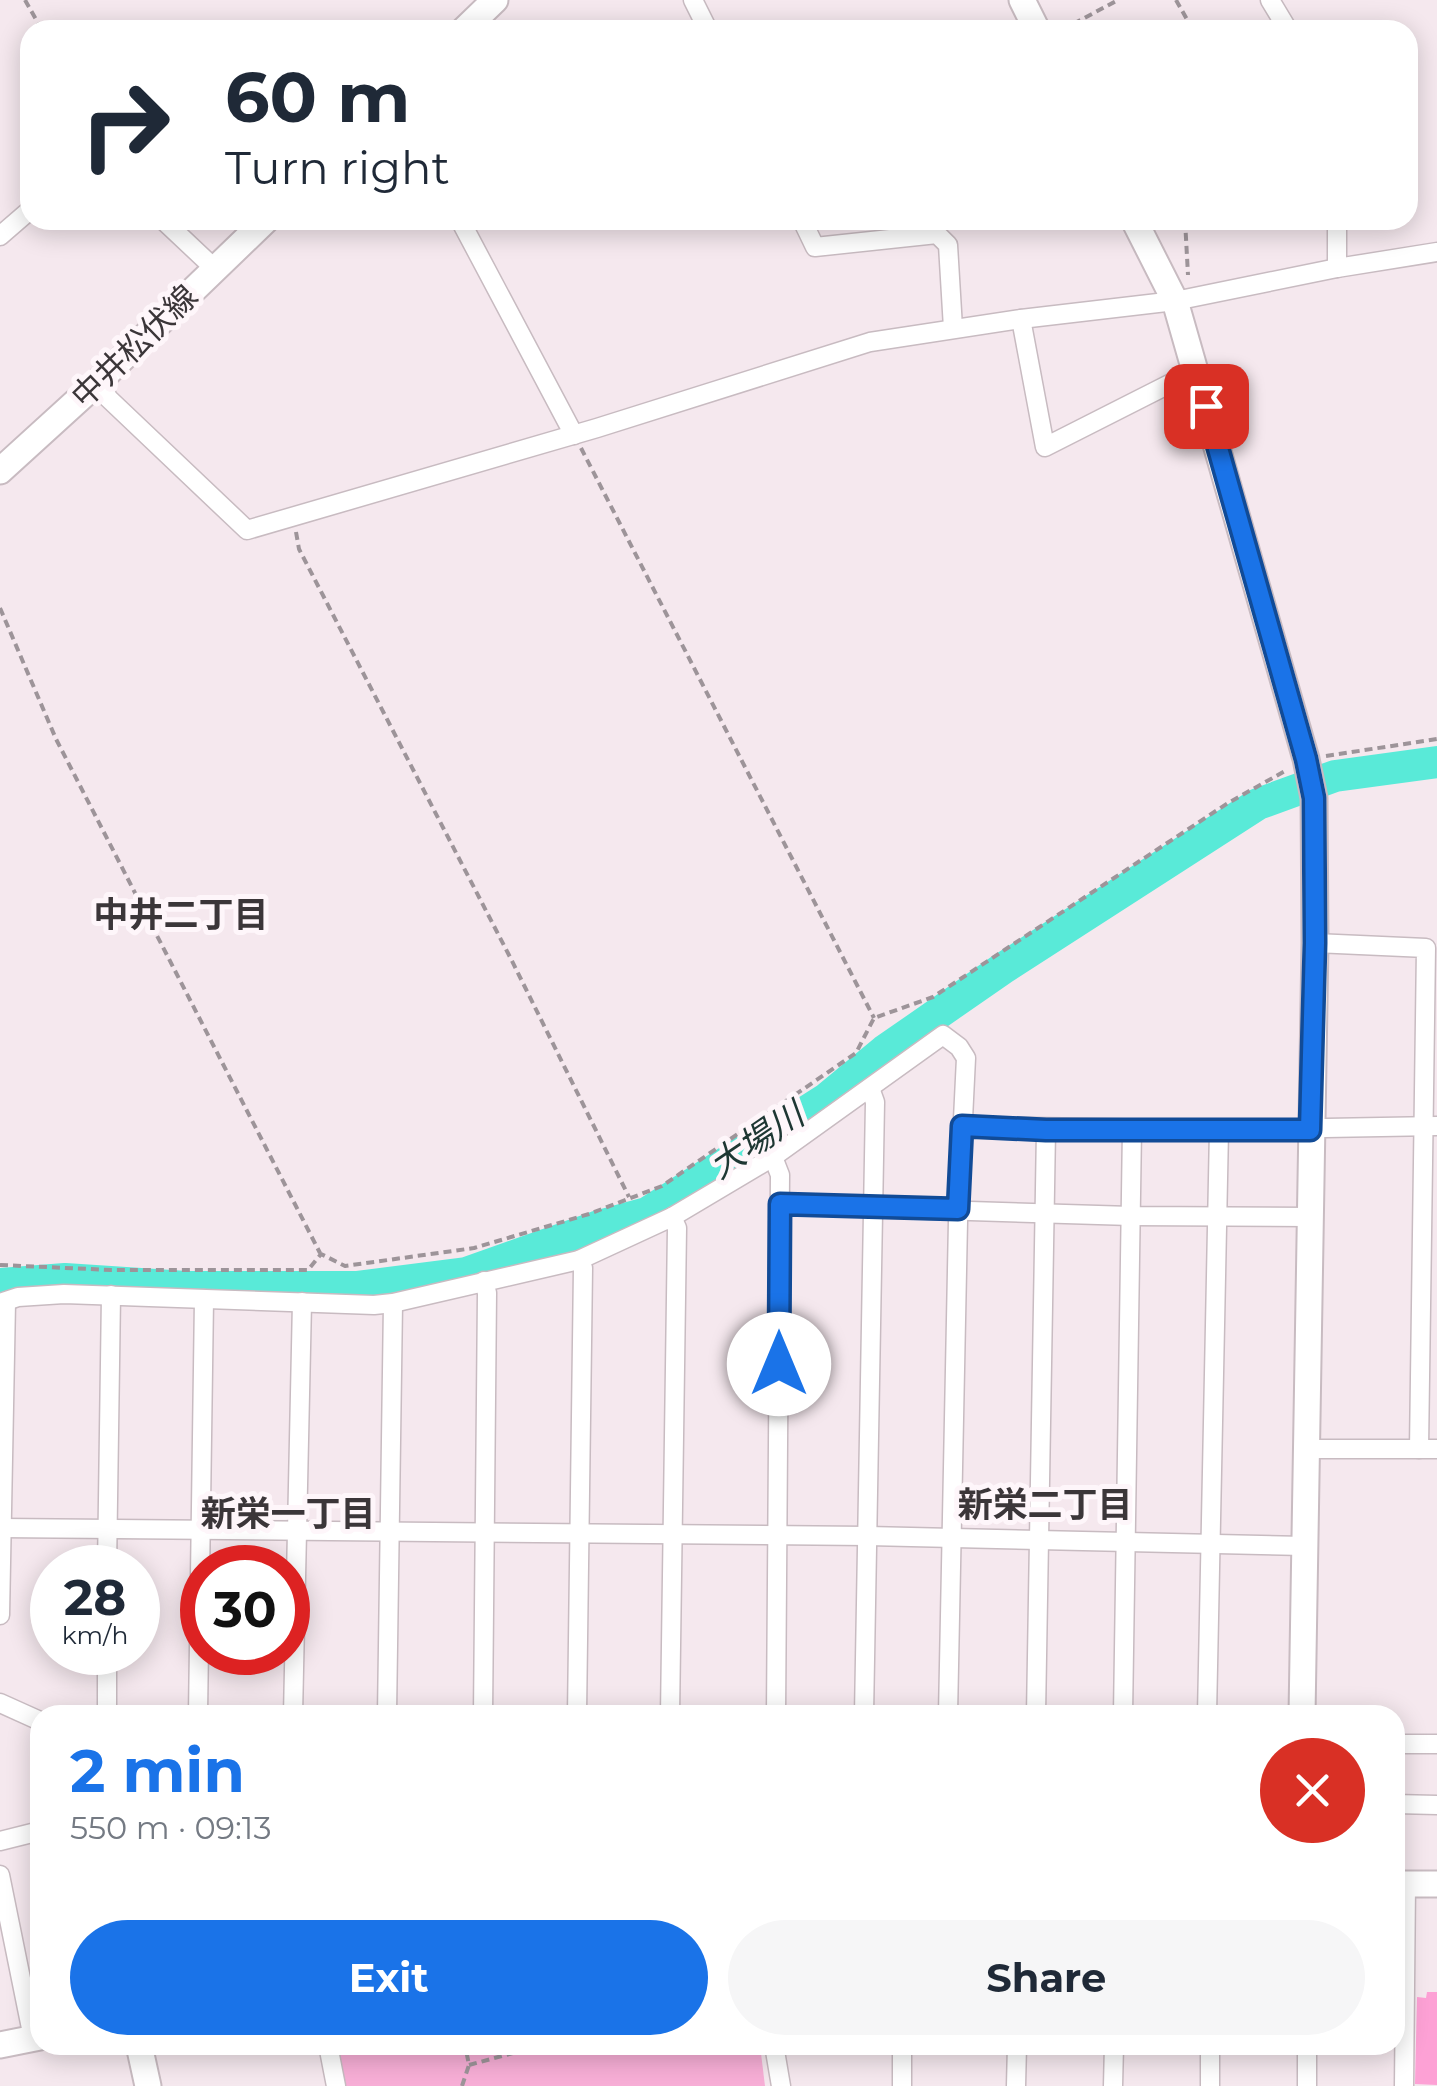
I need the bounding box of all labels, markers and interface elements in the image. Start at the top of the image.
text: 60 m [225,54,410,140]
icon: right [60,60,190,190]
text: Turn right [225,140,450,195]
street label: 中井松伏線 [63,276,205,416]
pin [1164,364,1249,449]
icon: arrive [1179,379,1234,434]
district label: 中井二丁目 [93,893,269,936]
water label: 大場川 [700,1091,815,1187]
position arrow [727,1312,831,1416]
district label: 新栄二丁目 [957,1483,1133,1526]
district label: 新栄一丁目 [200,1492,376,1535]
speed limit sign: 30 [180,1545,310,1675]
text: 28 [64,1567,126,1628]
text: km/h [62,1620,128,1650]
text: 2 min [70,1734,245,1807]
button: close [1260,1738,1365,1843]
text: 550 m · 09:13 [70,1808,271,1847]
button: Exit [70,1920,708,2035]
button: Share [728,1920,1365,2035]

